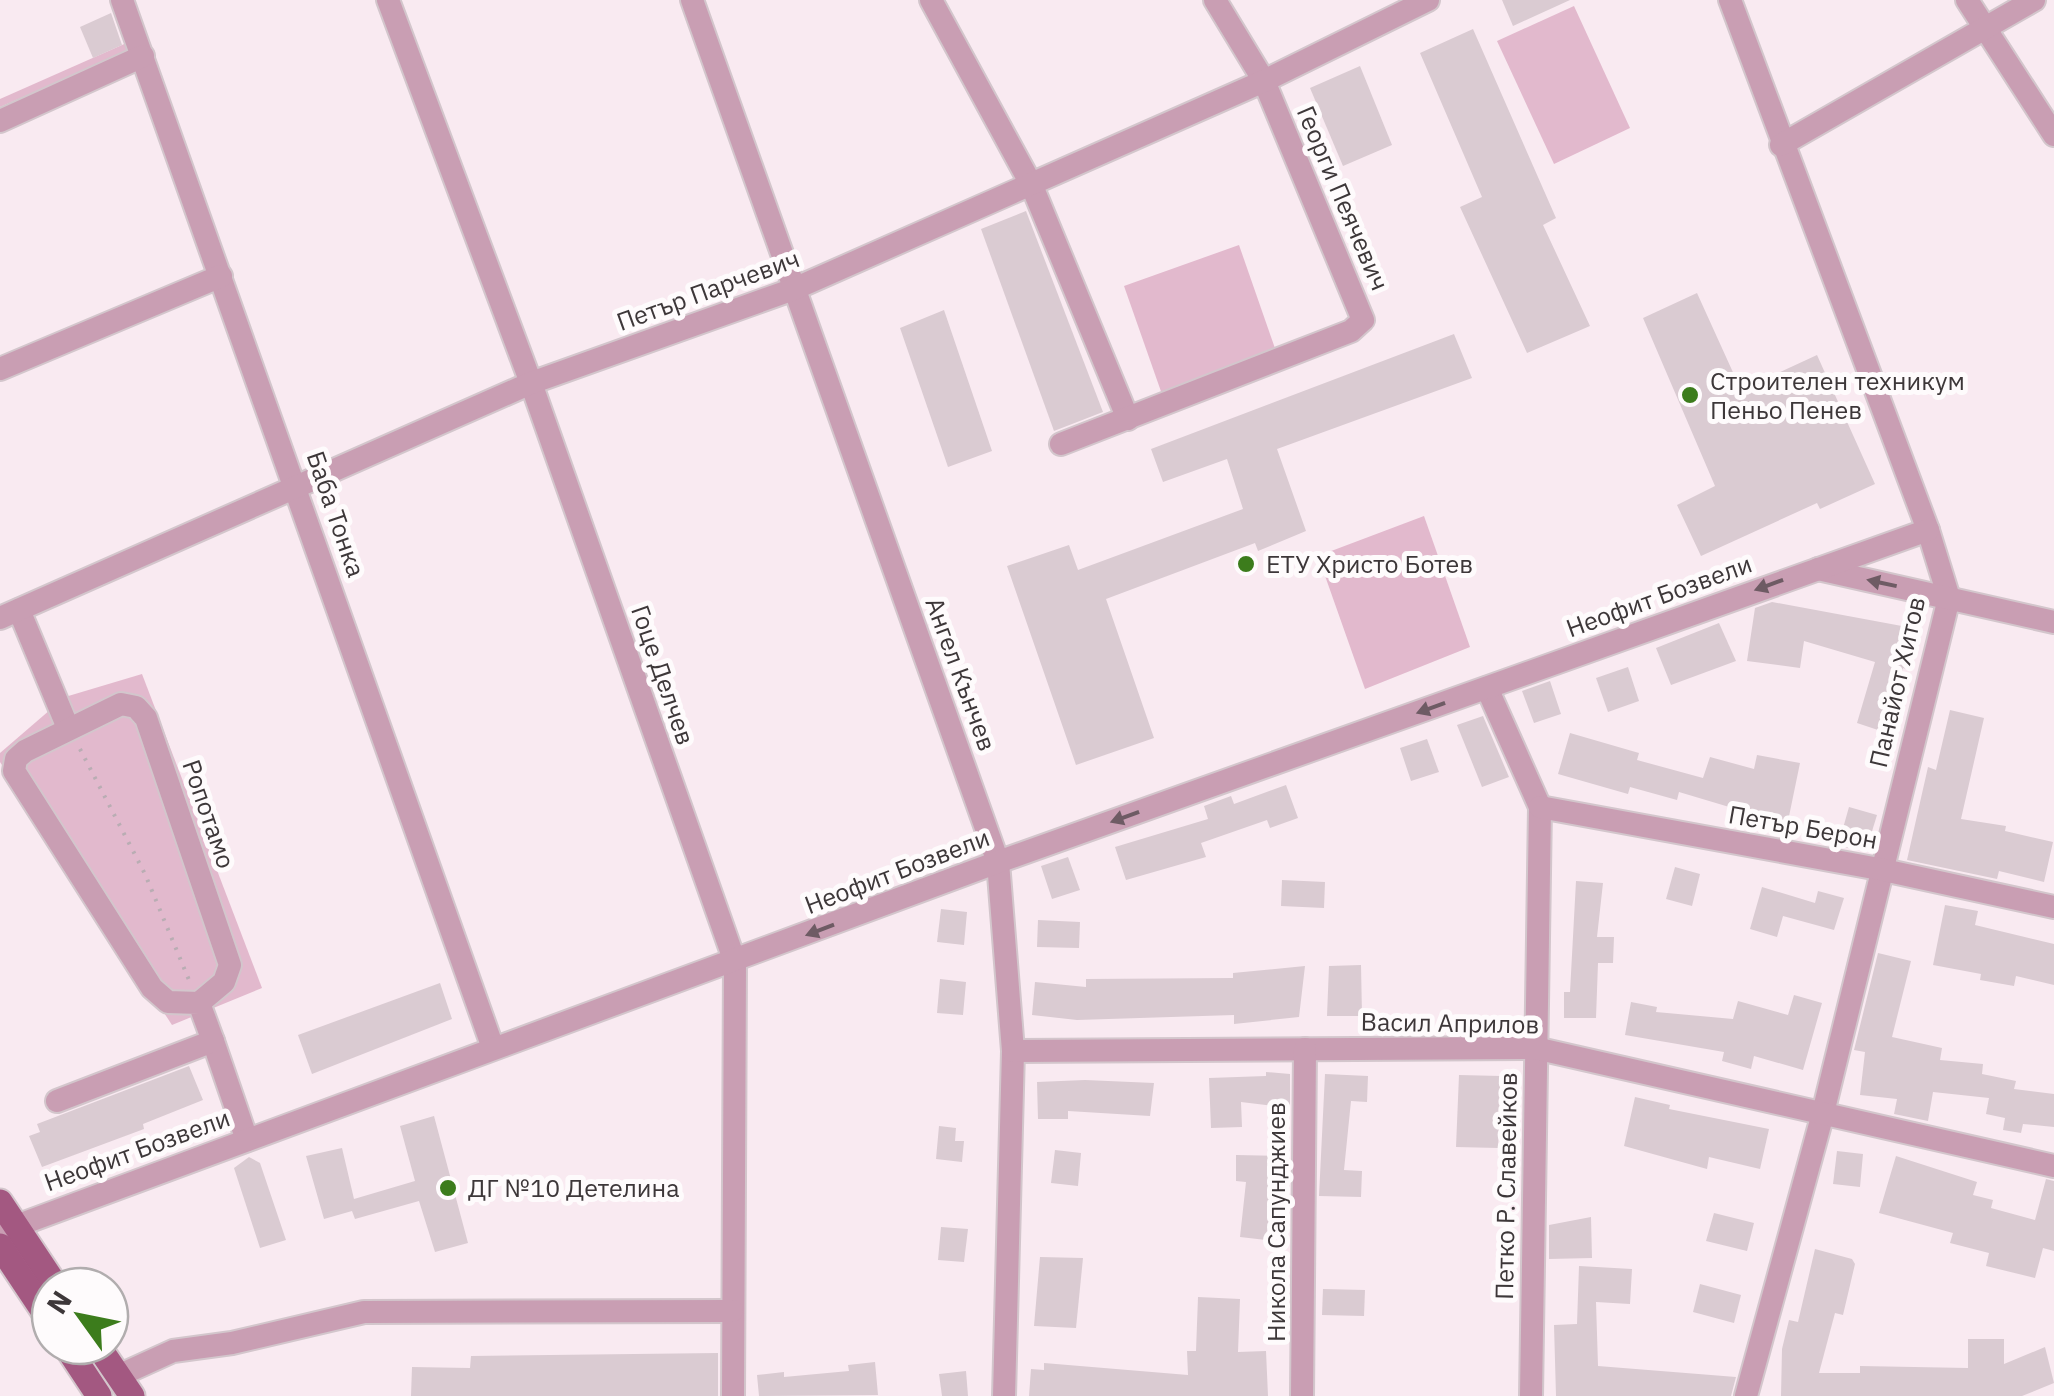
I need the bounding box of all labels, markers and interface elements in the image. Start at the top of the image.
street label: Георги Пеячевич [1290,101,1397,295]
street label: Петър Парчевич [612,241,804,338]
place label: Строителен техникум Пеньо Пенев [1710,364,1965,426]
marker: Строителен техникум Пеньо Пенев [1679,384,1701,406]
street label: Баба Тонка [300,447,373,581]
place label: ЕТУ Христо Ботев [1266,547,1473,580]
street label: Неофит Бозвели [1561,547,1756,644]
marker: ЕТУ Христо Ботев [1235,553,1257,575]
one-way arrow [1866,575,1897,591]
one-way arrow [1754,578,1784,593]
street label: Ангел Кънчев [918,593,1005,755]
street label: Панайот Хитов [1861,593,1932,770]
street label: Гоце Делчев [624,601,703,749]
one-way arrow [1415,701,1445,716]
street label: Ропотамо [175,755,243,873]
street label: Петър Берон [1726,797,1880,856]
one-way arrow [1109,810,1139,825]
street label: Неофит Бозвели [800,820,994,921]
one-way arrow [805,923,835,938]
street label: Васил Априлов [1360,1004,1540,1041]
street label: Петко Р. Славейков [1487,1072,1524,1300]
street label: Неофит Бозвели [39,1101,234,1198]
street label: Никола Сапунджиев [1259,1102,1292,1342]
place label: ДГ №10 Детелина [468,1171,680,1204]
marker: ДГ №10 Детелина [437,1177,459,1199]
north arrow [30,1266,130,1366]
text: N [38,1284,80,1321]

